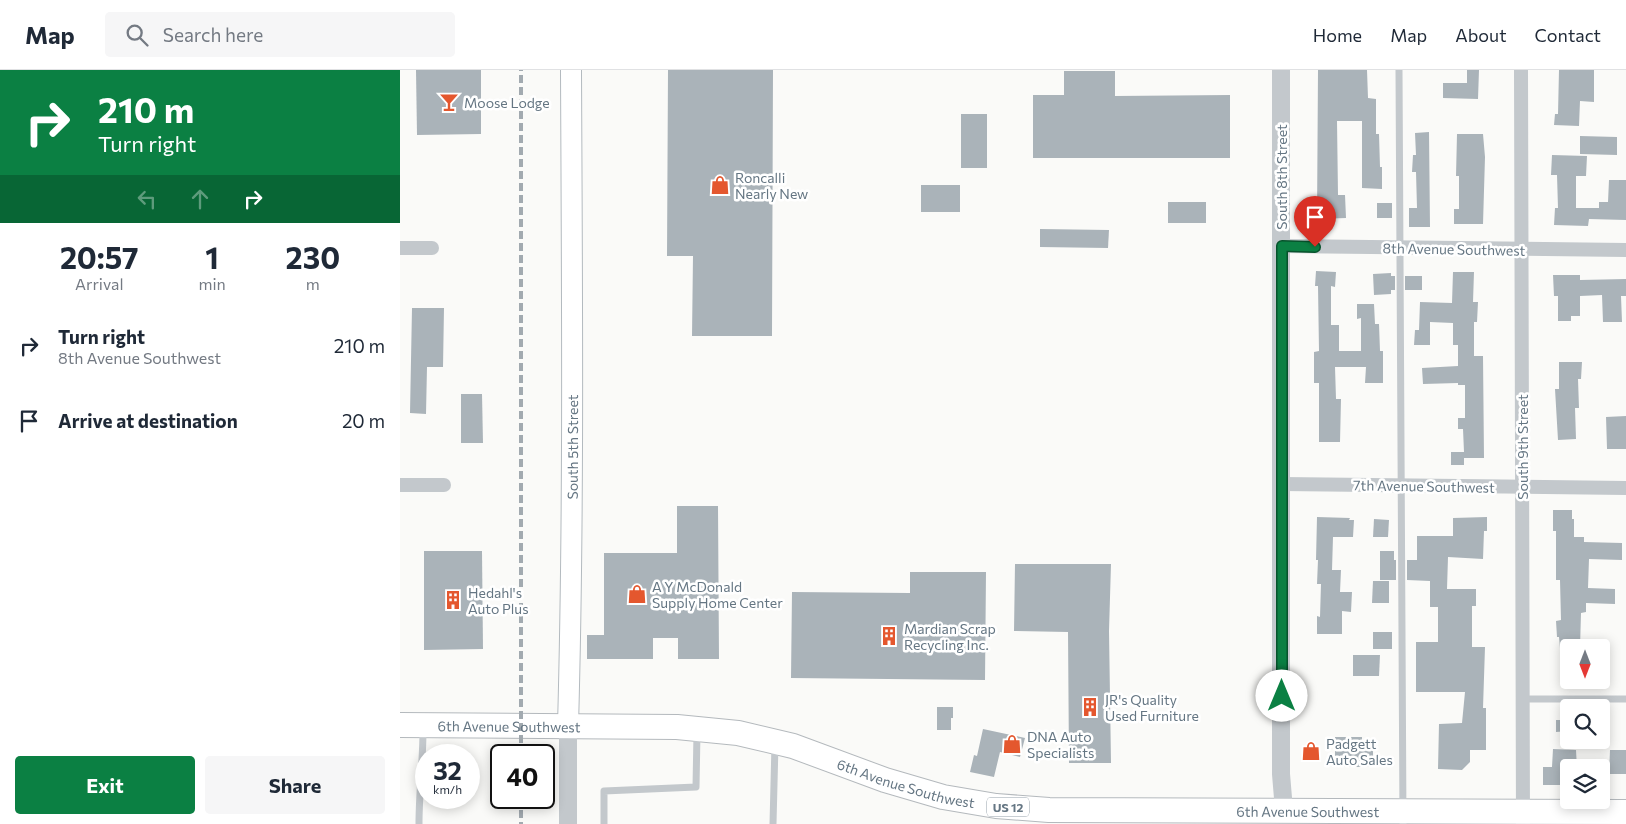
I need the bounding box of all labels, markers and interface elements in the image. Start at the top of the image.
search box [105,12,455,57]
text: Map [25,20,75,49]
icon: search [123,21,151,49]
text: Search here [163,23,263,46]
text: Home [1313,24,1362,46]
text: Map [1390,24,1427,46]
text: About [1455,24,1507,46]
text: Contact [1535,24,1601,46]
text: 210 m [98,87,194,130]
icon: right [15,90,80,155]
bar icon: Moose Lodge [438,91,460,113]
place label: Moose Lodge [464,94,550,111]
street label: South 8th Street [1273,124,1290,230]
text: Turn right [98,130,196,157]
place label: Roncalli Nearly New [735,169,808,202]
shop icon: Roncalli Nearly New [709,174,731,196]
icon: left [133,185,161,213]
icon: ahead [186,185,214,213]
icon: right [239,185,267,213]
pin [1294,196,1336,247]
icon: arrive [1301,203,1329,231]
text: 20:57 [60,238,139,275]
text: 1 [205,238,219,275]
text: 230 [286,238,340,275]
street label: 8th Avenue Southwest [1383,239,1526,259]
text: Arrival [75,274,123,293]
text: min [198,274,226,293]
text: m [306,274,320,293]
text: Turn right [58,325,145,348]
icon: right [15,332,43,360]
text: 210 m [334,334,385,357]
text: 8th Avenue Southwest [58,348,221,367]
street label: South 5th Street [563,394,581,500]
street label: South 9th Street [1514,394,1531,500]
icon: arrive [15,407,43,435]
text: Arrive at destination [58,409,238,432]
text: 20 m [342,409,385,432]
street label: 7th Avenue Southwest [1353,476,1495,496]
place label: A Y McDonald Supply Home Center [652,578,783,611]
shop icon: A Y McDonald Supply Home Center [626,583,648,605]
place label: Hedahl's Auto Plus [468,584,529,617]
building icon: Hedahl's Auto Plus [442,589,464,611]
place label: Mardian Scrap Recycling Inc. [904,620,996,653]
building icon: Mardian Scrap Recycling Inc. [878,625,900,647]
north arrow [1560,639,1610,689]
map controls [1560,639,1610,809]
position arrow [1255,669,1307,721]
place label: JR's Quality Used Furniture [1105,691,1199,724]
building icon: JR's Quality Used Furniture [1079,696,1101,718]
button: search [1560,699,1610,749]
street label: 6th Avenue Southwest [438,717,581,735]
place label: DNA Auto Specialists [1027,728,1094,761]
shop icon: DNA Auto Specialists [1001,733,1023,755]
place label: Padgett Auto Sales [1326,735,1393,768]
shop icon: Padgett Auto Sales [1300,740,1322,762]
speed limit sign: 40 [490,744,555,809]
text: 32 [433,755,462,785]
street label: 6th Avenue Southwest [835,755,976,811]
button: Exit [15,756,195,814]
button: Share [205,756,385,814]
button: layers [1560,759,1610,809]
text: km/h [433,782,462,796]
road number: US 12 [987,798,1029,816]
street label: 6th Avenue Southwest [1236,802,1379,820]

